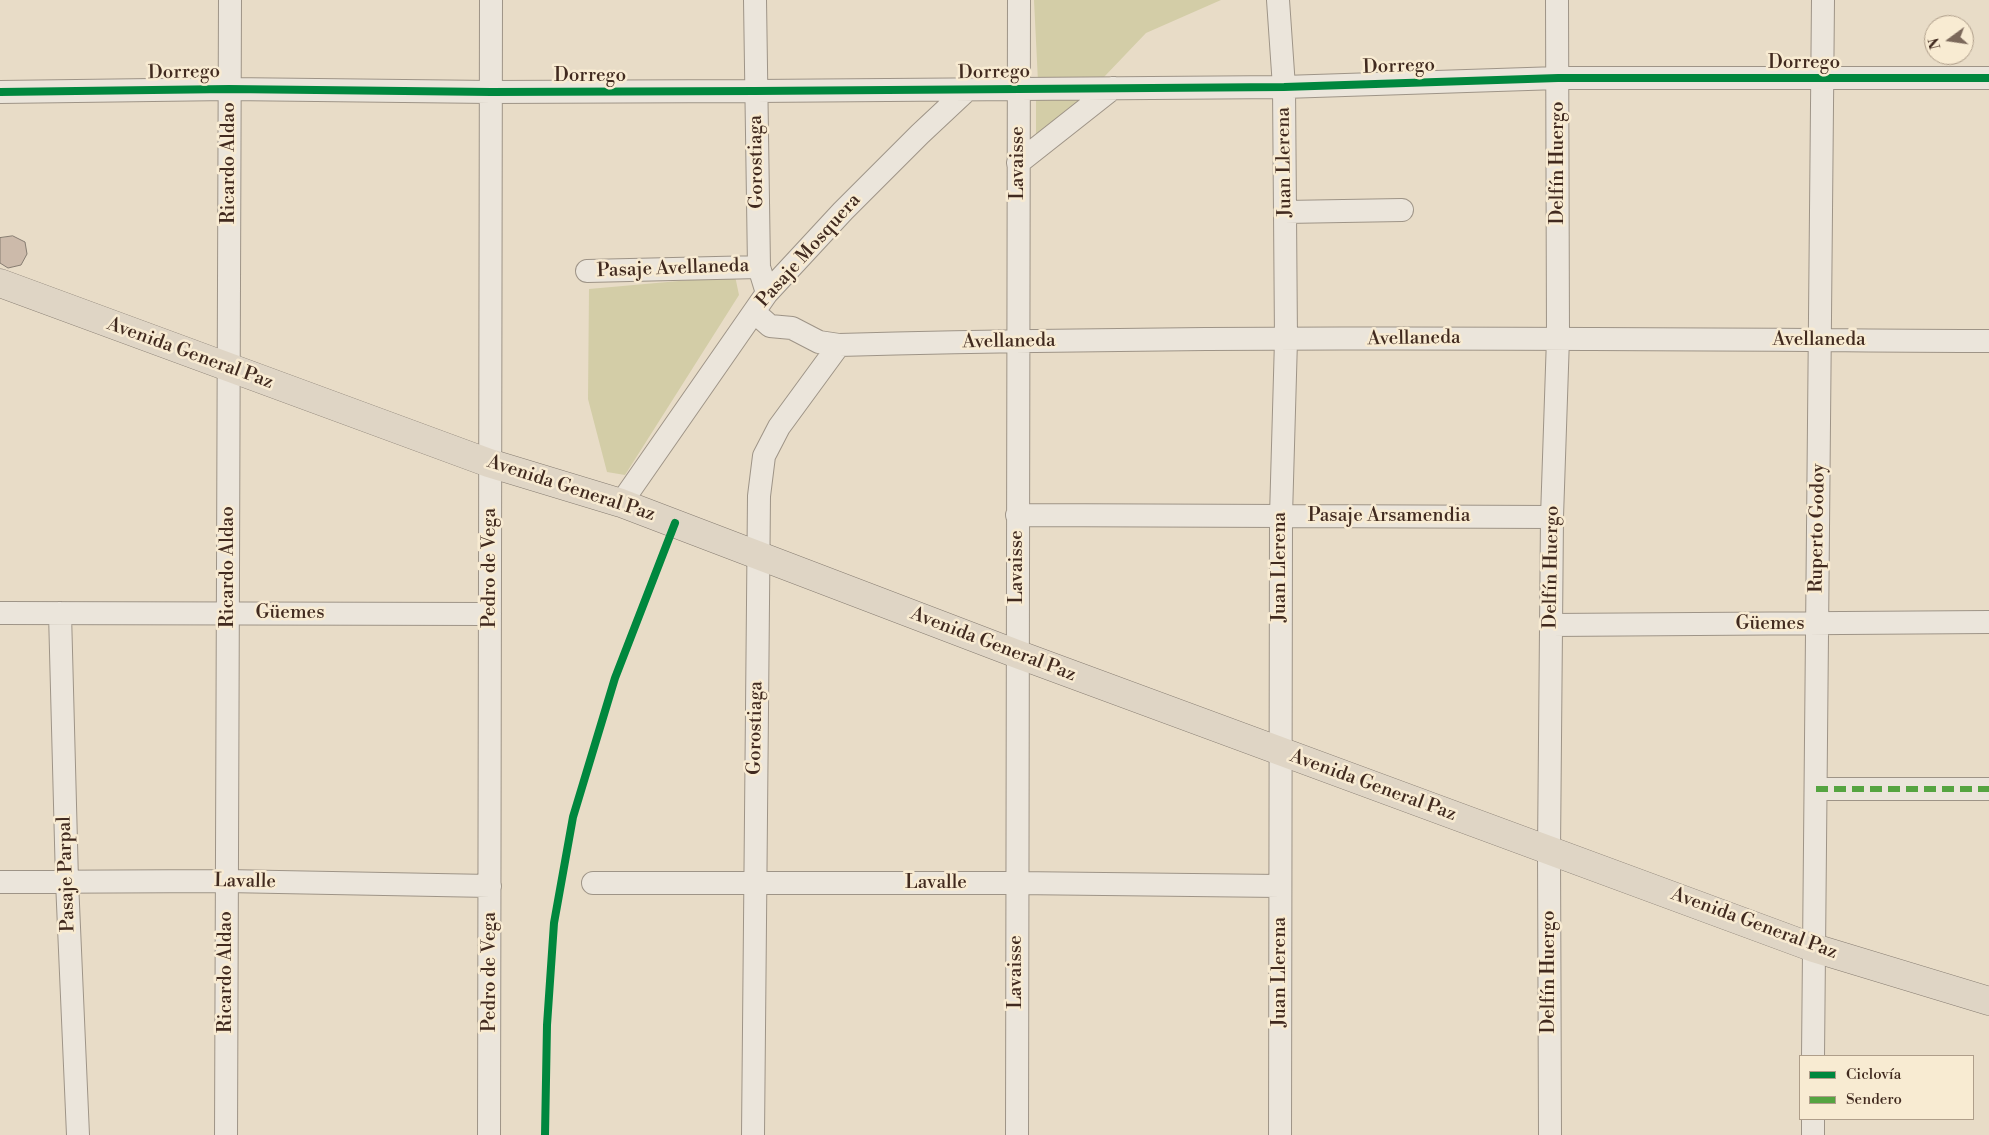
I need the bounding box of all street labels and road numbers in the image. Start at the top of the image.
street label: Dorrego [1768,52,1840,74]
street label: Dorrego [1363,54,1435,80]
street label: Dorrego [148,61,220,85]
street label: Dorrego [958,61,1030,85]
street label: Dorrego [554,65,626,87]
street label: Delfín Huergo [1547,101,1569,225]
street label: Ricardo Aldao [218,102,240,224]
street label: Juan Llerena [1273,107,1297,217]
street label: Gorostiaga [745,115,769,209]
street label: Lavaisse [1007,126,1029,200]
street label: Pasaje Mosquera [752,190,866,312]
street label: Pasaje Avellaneda [597,255,749,283]
street label: Avenida General Paz [104,313,276,395]
street label: Avellaneda [1367,327,1461,351]
street label: Avellaneda [1772,329,1866,351]
street label: Avellaneda [962,330,1056,354]
street label: Avenida General Paz [484,451,658,527]
street label: Ruperto Godoy [1805,463,1831,593]
street label: Pasaje Arsamendia [1308,505,1470,527]
street label: Delfín Huergo [1540,505,1564,629]
street label: Ricardo Aldao [217,506,239,628]
street label: Pedro de Vega [479,508,501,628]
street label: Juan Llerena [1269,512,1291,622]
street label: Lavaisse [1006,530,1028,604]
street label: Güemes [256,602,324,624]
street label: Avenida General Paz [907,603,1079,687]
street label: Güemes [1736,613,1804,635]
street label: Gorostiaga [744,681,768,775]
street label: Avenida General Paz [1287,745,1459,827]
street label: Pasaje Parpal [54,816,80,932]
street label: Lavalle [214,870,276,894]
street label: Lavalle [905,872,967,894]
street label: Avenida General Paz [1668,883,1840,965]
street label: Delfín Huergo [1538,910,1560,1034]
street label: Ricardo Aldao [215,911,237,1033]
street label: Pedro de Vega [479,912,501,1032]
street label: Juan Llerena [1269,917,1291,1027]
street label: Lavaisse [1005,935,1027,1009]

